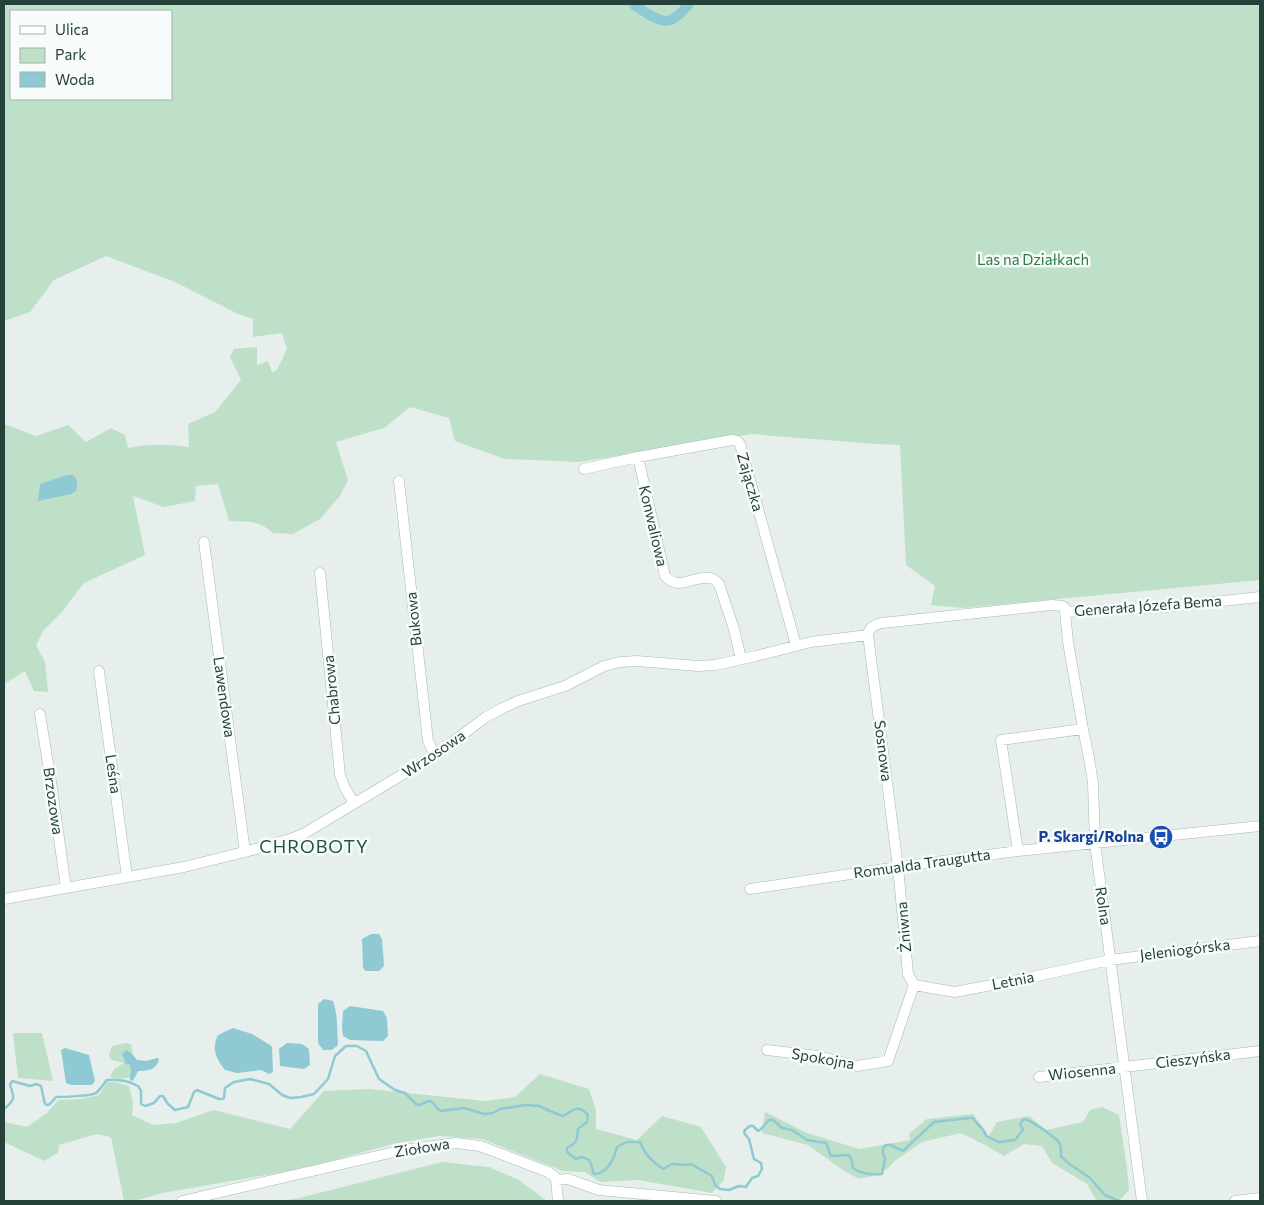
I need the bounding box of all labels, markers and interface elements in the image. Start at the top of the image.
legend [10,10,172,100]
text: Ulica [55,20,89,38]
text: Park [55,45,86,63]
text: Woda [55,70,95,88]
park label: Las na Działkach [977,250,1089,268]
street label: Zajączka [734,450,768,513]
street label: Konwaliowa [636,483,672,568]
street label: Bukowa [401,591,425,647]
street label: Generała Józefa Bema [1074,591,1222,619]
street label: Chabrowa [318,654,344,726]
street label: Lawendowa [210,655,240,739]
street label: Sosnowa [871,719,897,782]
street label: Wrzosowa [399,726,468,781]
street label: Leśna [102,753,126,795]
street label: Brzozowa [40,766,68,836]
bus stop icon: P. Skargi/Rolna [1148,824,1174,850]
place label: P. Skargi/Rolna [1038,827,1144,845]
district label: CHROBOTY [259,835,369,857]
street label: Romualda Traugutta [852,844,991,882]
street label: Rolna [1092,885,1116,926]
street label: Żniwna [892,901,914,953]
street label: Jeleniogórska [1139,935,1231,963]
street label: Letnia [990,967,1036,993]
street label: Spokojna [790,1044,856,1072]
street label: Cieszyńska [1154,1044,1231,1072]
street label: Wiosenna [1047,1059,1117,1083]
street label: Ziołowa [393,1134,451,1160]

